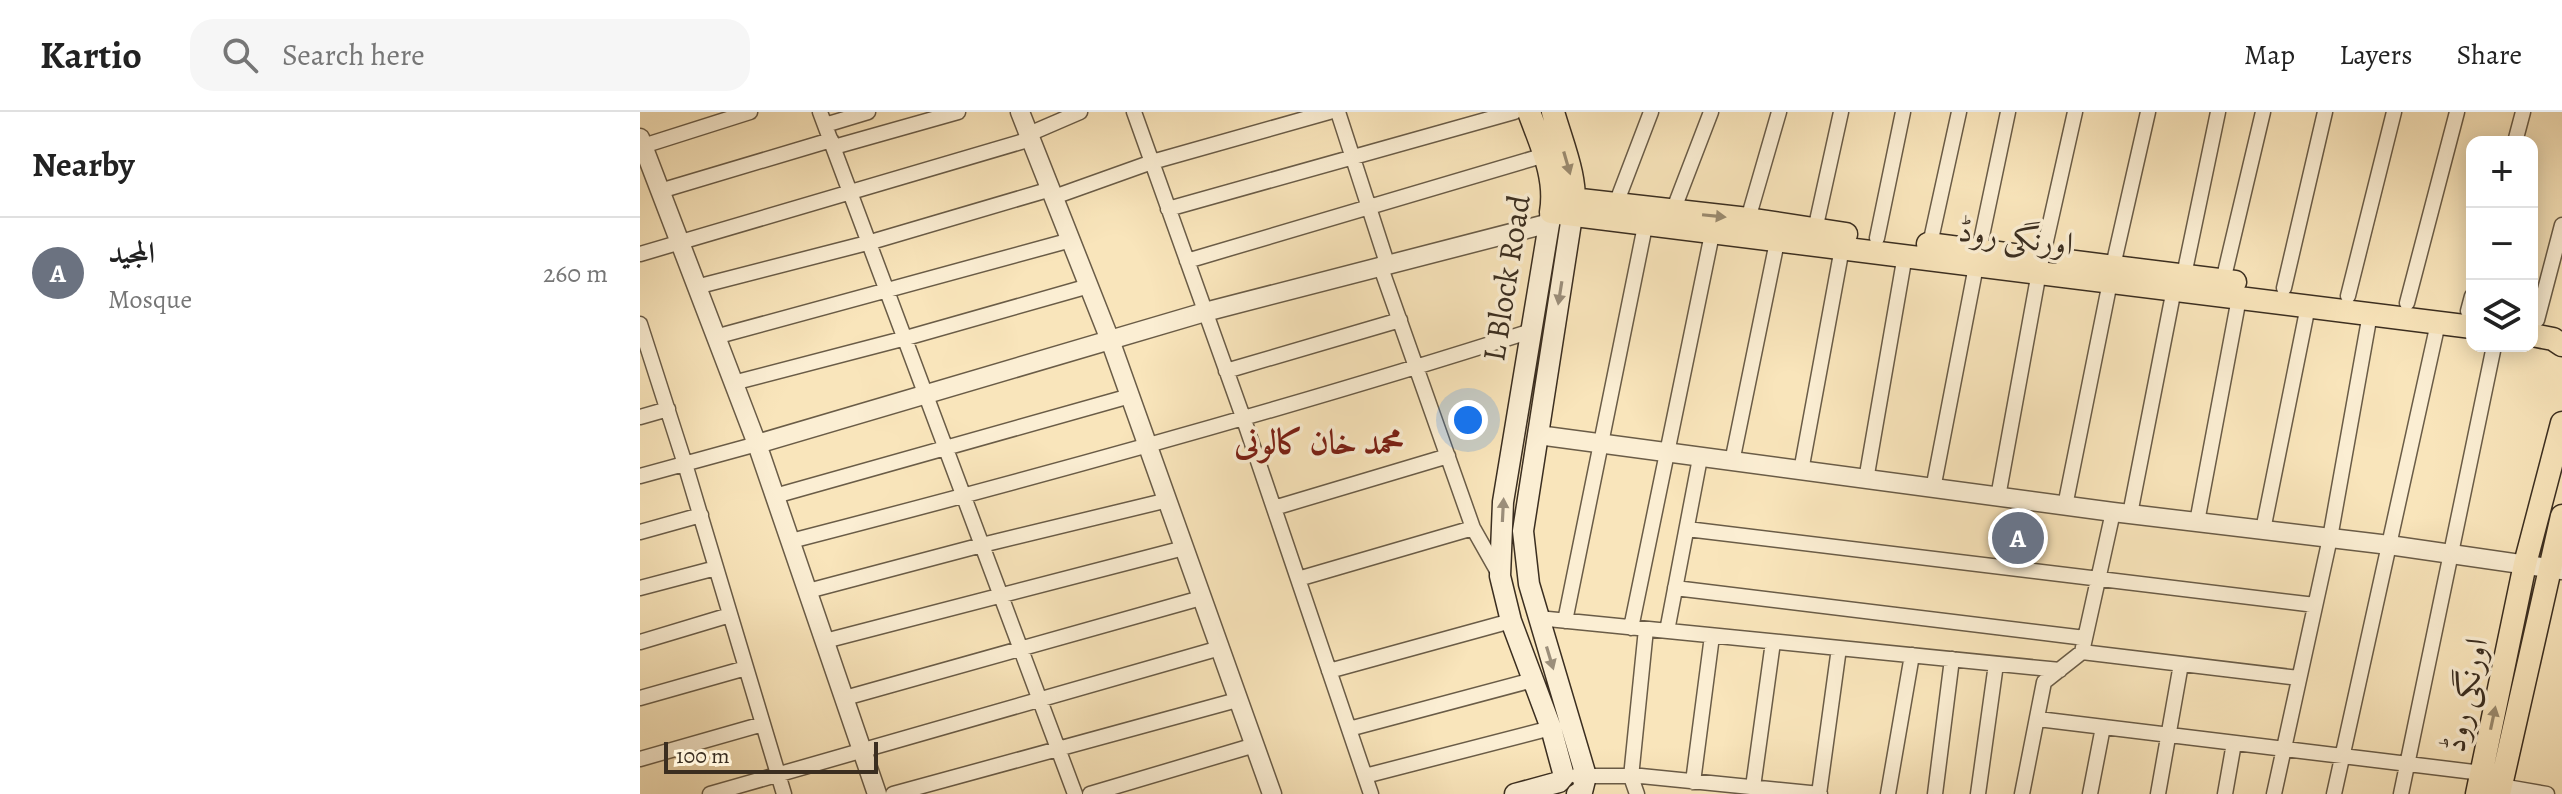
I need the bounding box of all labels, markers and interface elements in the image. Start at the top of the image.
search box [190,19,750,91]
text: Kartio [40,29,142,81]
icon: search [218,33,262,77]
text: Search here [282,35,425,75]
text: Map [2244,36,2295,74]
text: Layers [2339,36,2412,74]
text: Share [2456,36,2522,74]
map controls [2466,136,2538,352]
button: + [2466,136,2538,208]
text: Nearby [32,141,135,188]
one-way arrow [1562,151,1574,176]
street label: L Block Road [1471,191,1541,364]
street label: اورنگی روڈ [1956,208,2076,266]
button: − [2466,208,2538,280]
one-way arrow [1702,209,1727,222]
text: المجید [108,233,155,273]
text: A [50,256,66,291]
text: 260 m [543,256,608,291]
one-way arrow [1553,280,1566,305]
button: layers [2466,280,2538,352]
text: Mosque [108,282,192,317]
your location [1448,400,1488,440]
district label: محمد خان کالونی [1233,418,1404,465]
one-way arrow [1497,497,1510,522]
pin: A [1992,508,2044,568]
street label: اورنگی روڈ [2431,634,2499,756]
one-way arrow [1544,647,1557,671]
one-way arrow [2487,705,2500,730]
scale bar [664,738,878,774]
text: 100 m [676,741,730,771]

